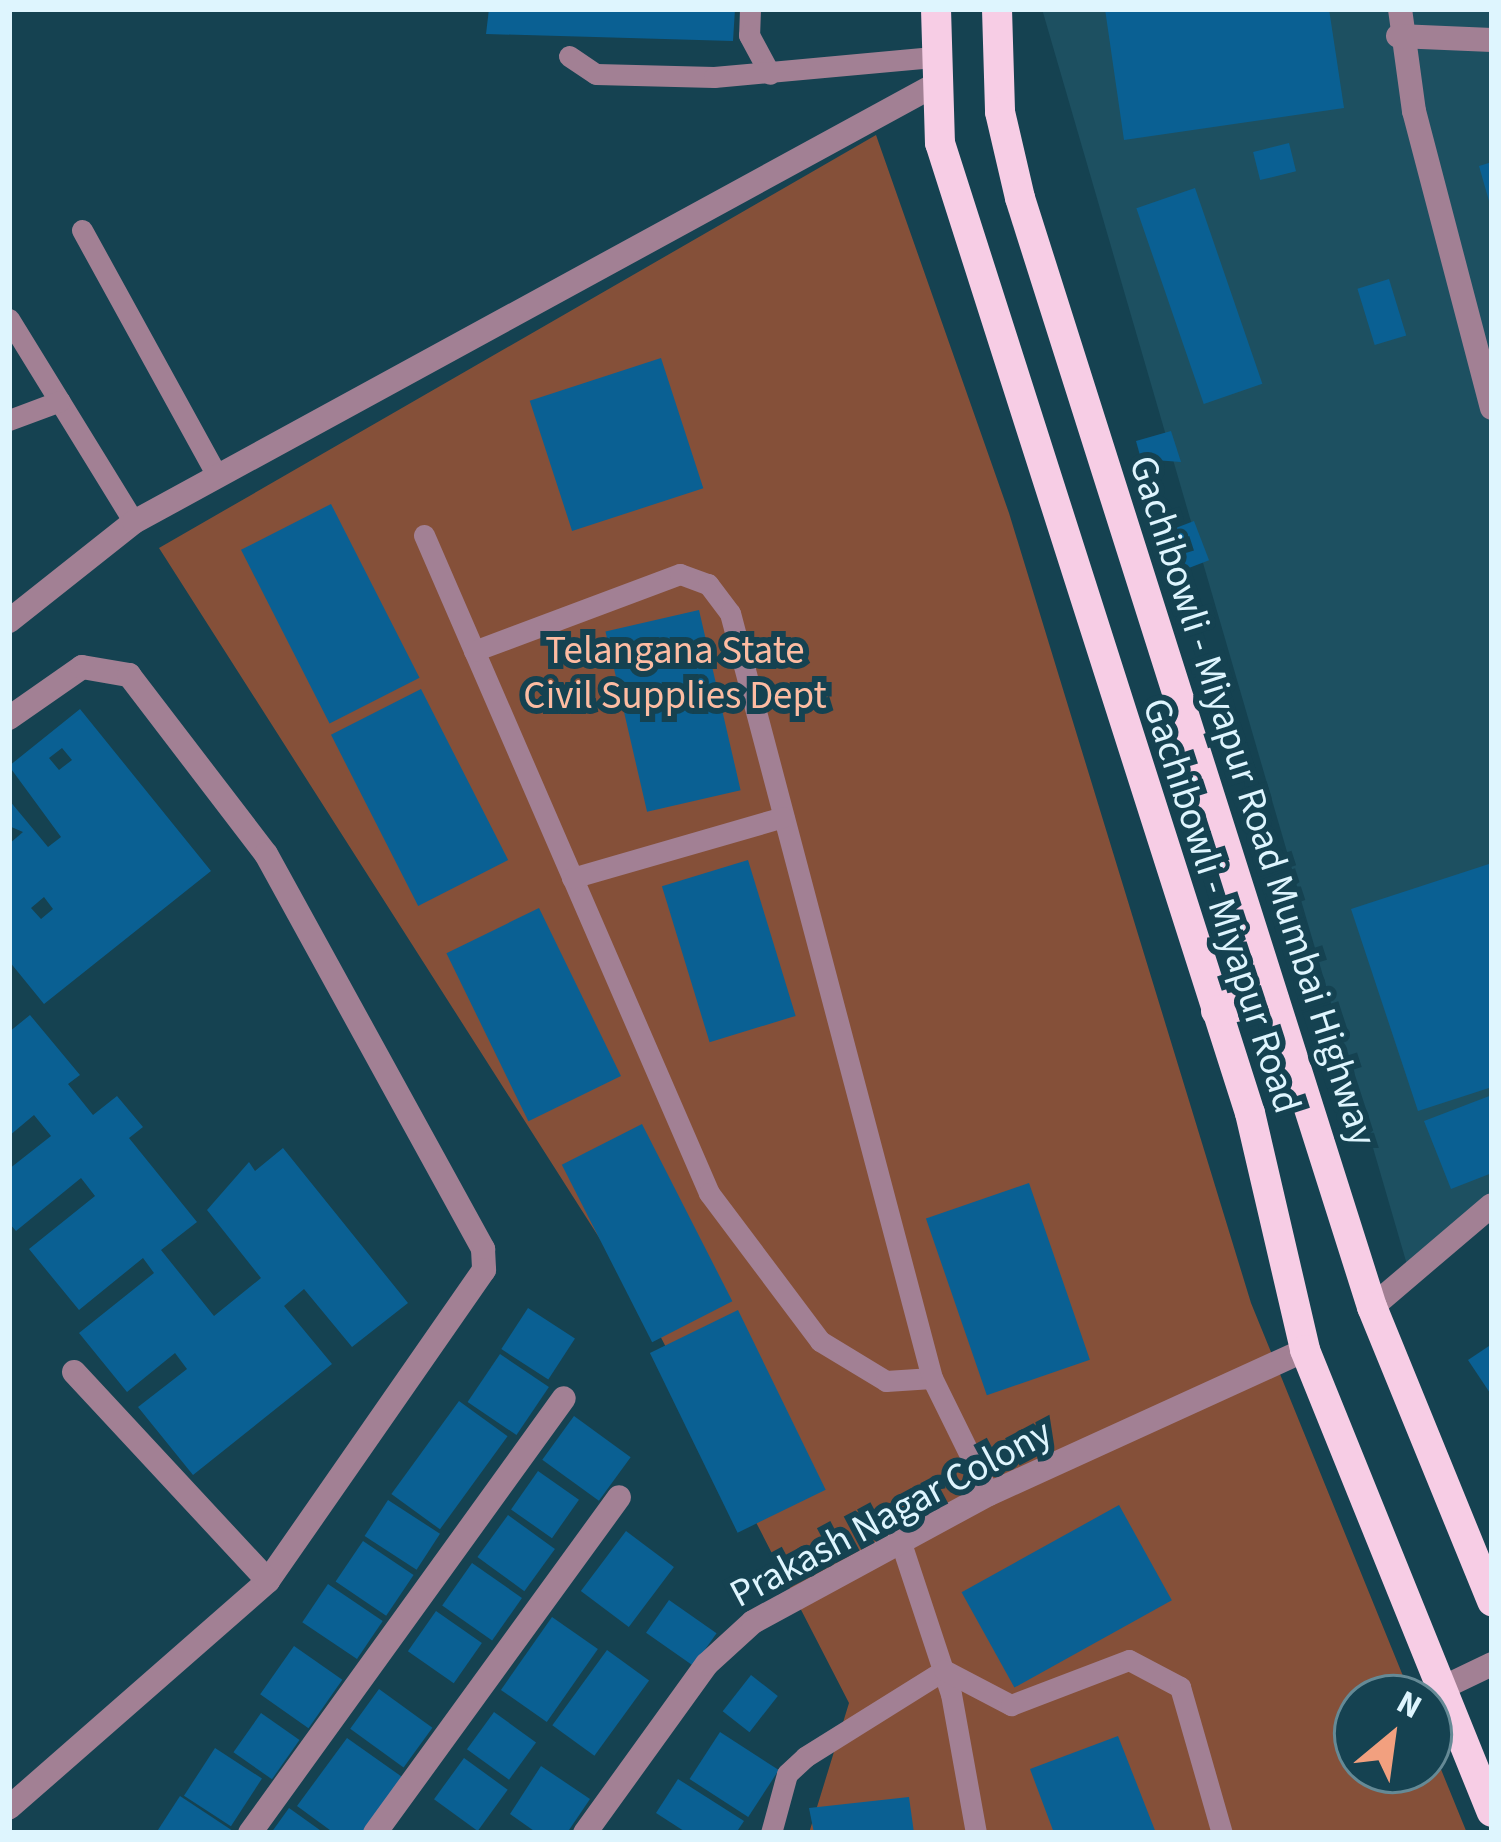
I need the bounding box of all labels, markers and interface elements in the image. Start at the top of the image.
street label: Gachibowli - Miyapur Road Mumbai Highway [1118,450,1386,1152]
park label: Telangana State Civil Supplies Dept [523,629,827,720]
street label: Gachibowli - Miyapur Road [1132,693,1310,1119]
street label: Prakash Nagar Colony [722,1409,1060,1619]
north arrow [1333,1674,1453,1794]
text: N [1388,1679,1430,1731]

